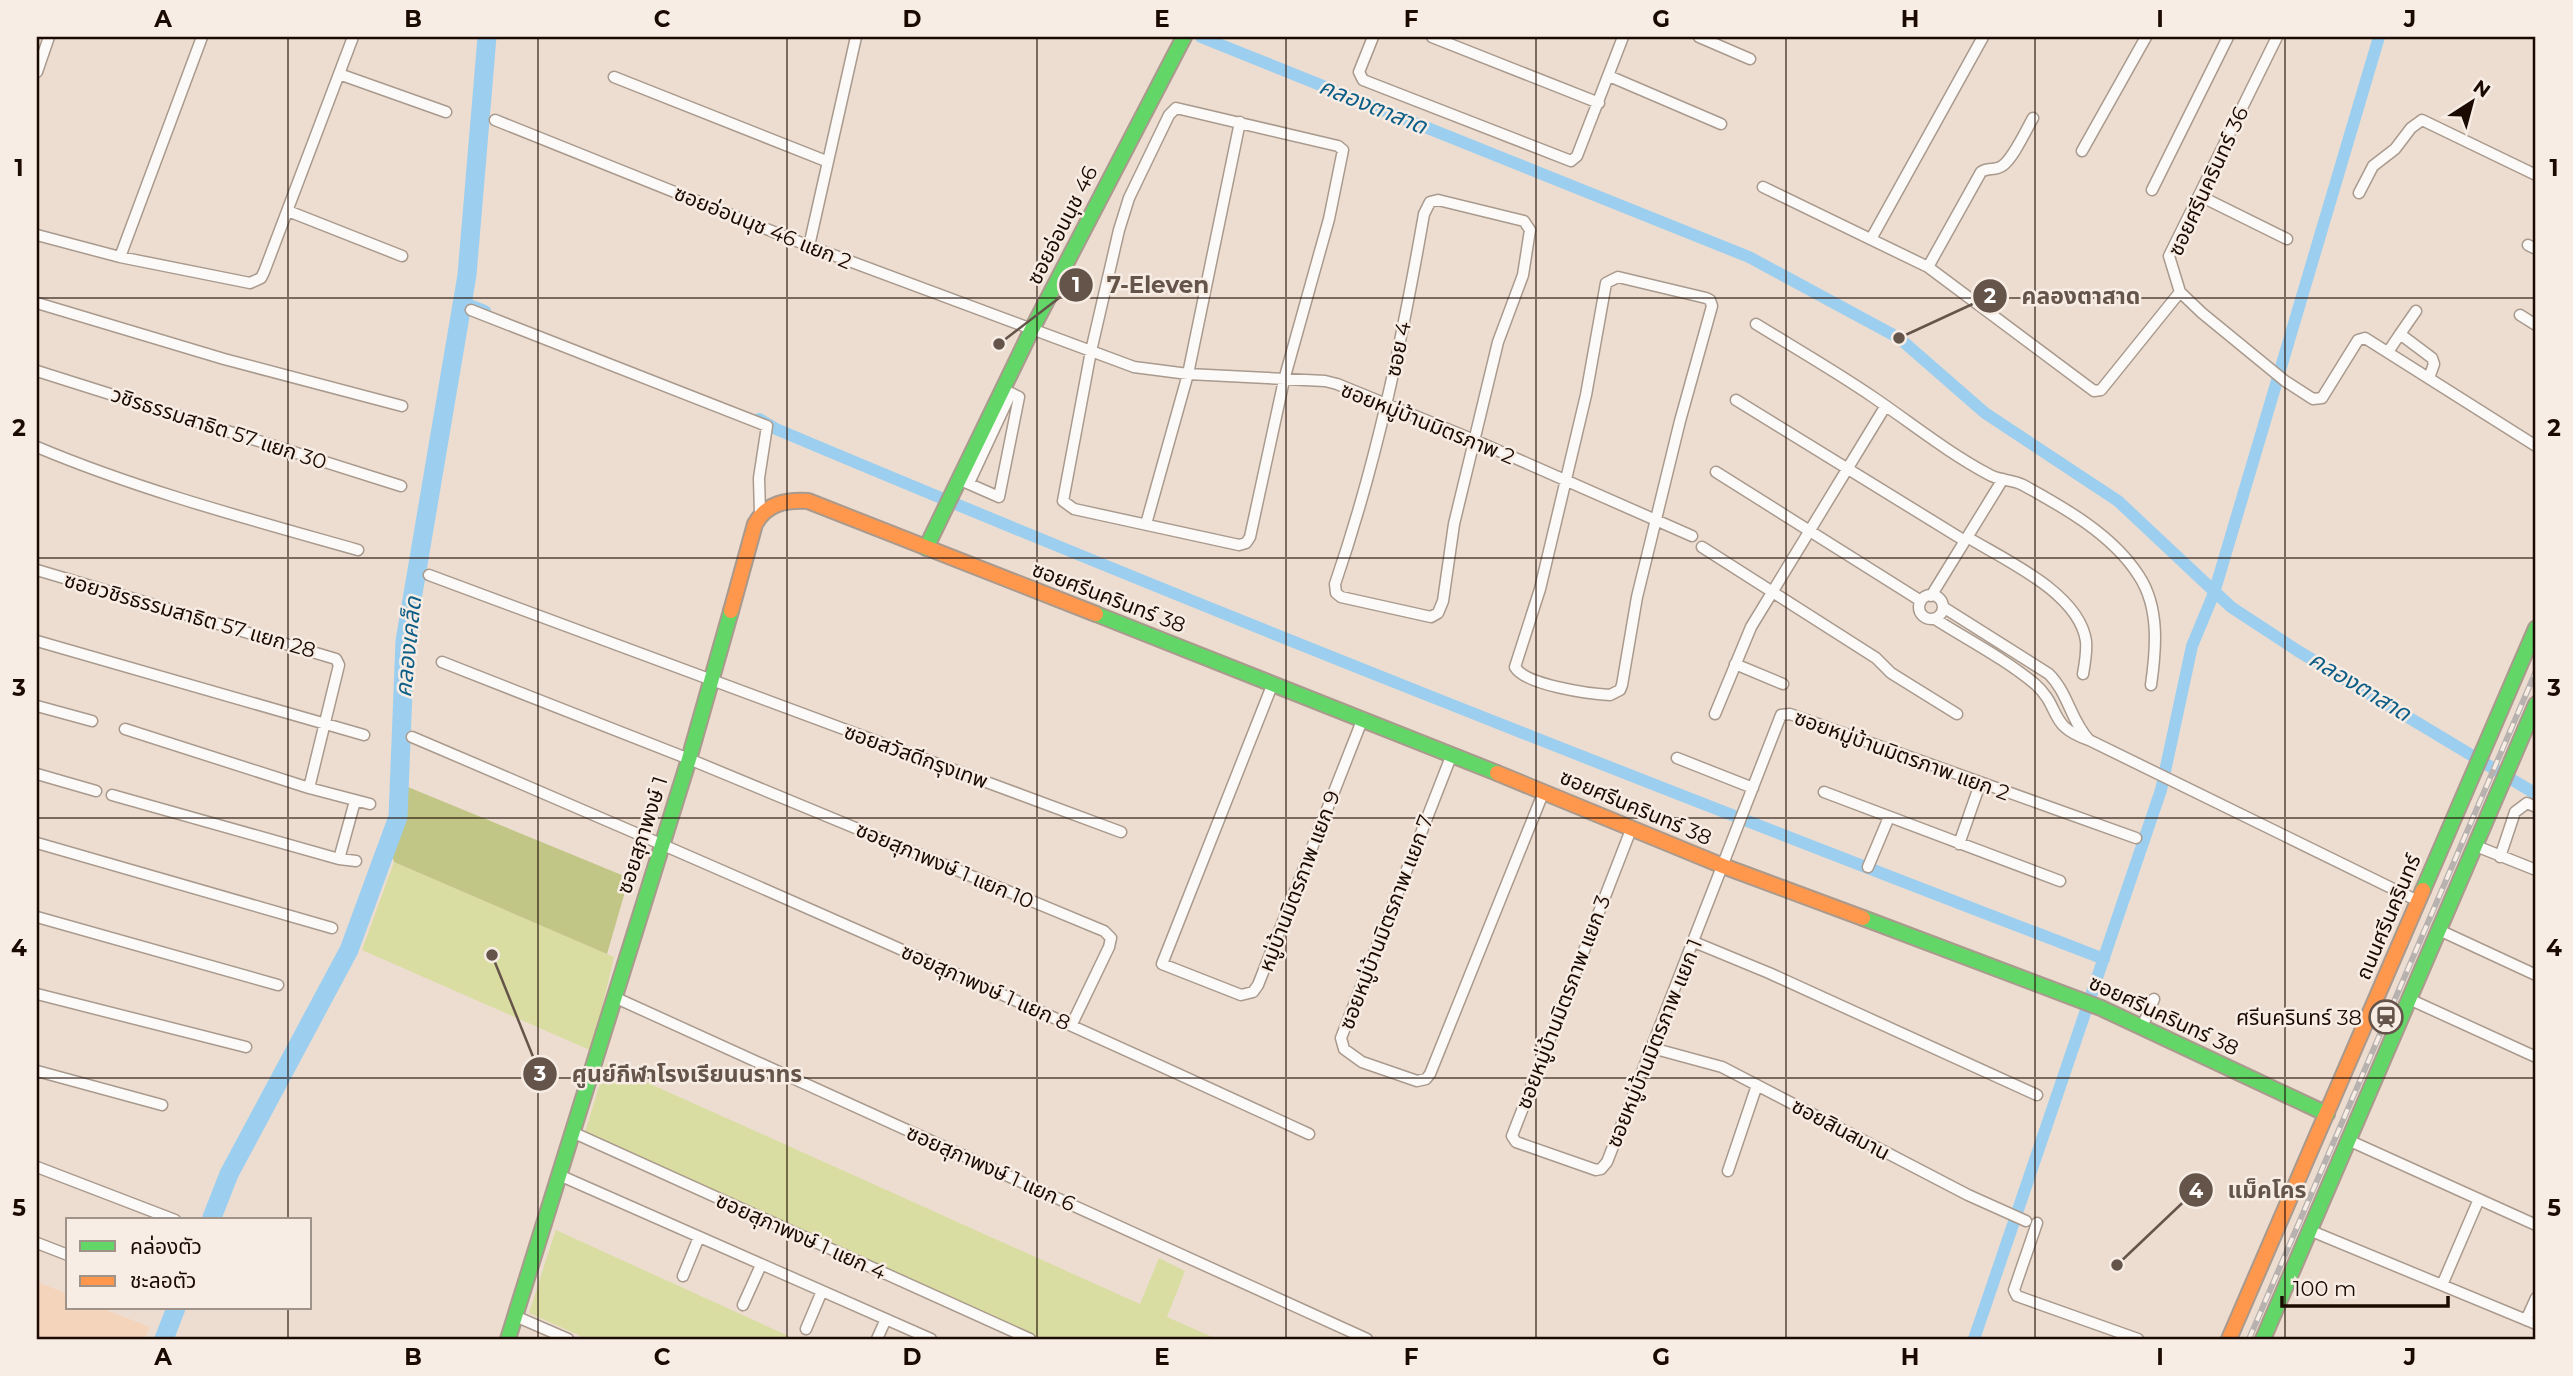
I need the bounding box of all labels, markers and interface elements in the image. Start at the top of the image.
text: A [153,5,172,33]
text: B [404,5,422,33]
text: C [654,5,671,33]
text: D [903,5,922,33]
text: E [1154,5,1170,33]
text: F [1404,5,1419,33]
text: G [1652,5,1670,33]
text: H [1901,5,1919,33]
text: I [2156,5,2164,33]
text: J [2403,5,2416,33]
north arrow [2436,66,2506,136]
water label: คลองตาสาด [1315,72,1432,141]
text: N [2469,75,2495,102]
street label: ซอยศรีนครินทร์ 36 [2163,102,2254,260]
text: 1 [14,154,24,182]
text: 1 [2549,154,2559,182]
street label: ซอยอ่อนนุช 46 [1021,161,1104,289]
street label: ซอยอ่อนนุช 46 แยก 2 [670,180,855,275]
callout: 7-Eleven [1058,263,1224,307]
text: 7-Eleven [1107,271,1209,299]
text: 1 [1072,272,1080,297]
callout: คลองตาสาด [1972,274,2154,318]
text: คลองตาสาด [2022,282,2140,310]
text: 2 [1984,283,1996,308]
street label: ซอย 4 [1380,319,1416,379]
street label: ซอยหมู่บ้านมิตรภาพ 2 [1337,377,1519,470]
street label: วชิรธรรมสาธิต 57 แยก 30 [108,381,330,475]
text: 2 [12,414,26,442]
text: 2 [2547,414,2561,442]
street label: ซอยศรีนครินทร์ 38 [1029,556,1189,638]
street label: ซอยวชิรธรรมสาธิต 57 แยก 28 [61,567,319,663]
water label: คลองเคล็ด [389,595,427,699]
water label: คลองตาสาด [2304,645,2417,728]
text: 3 [11,674,26,702]
text: 3 [2546,674,2561,702]
street label: ซอยหมู่บ้านมิตรภาพ แยก 2 [1791,704,2013,807]
street label: ซอยสวัสดีกรุงเทพ [840,718,991,795]
street label: ซอยศรีนครินทร์ 38 [1556,764,1716,850]
street label: ซอยสุภาพงษ์ 1 [611,773,674,897]
street label: หมู่บ้านมิตรภาพ แยก 9 [1253,787,1346,975]
street label: ซอยหมู่บ้านมิตรภาพ แยก 7 [1334,811,1439,1033]
street label: ซอยสุภาพงษ์ 1 แยก 10 [852,816,1038,915]
street label: ถนนศรีนครินทร์ [2350,850,2426,983]
street label: ซอยหมู่บ้านมิตรภาพ แยก 3 [1511,892,1616,1113]
text: 4 [11,934,27,962]
text: 4 [2546,934,2562,962]
street label: ซอยหมู่บ้านมิตรภาพ แยก 1 [1601,935,1708,1151]
street label: ซอยสุภาพงษ์ 1 แยก 8 [897,938,1074,1036]
street label: ซอยศรีนครินทร์ 38 [2085,969,2243,1061]
station icon: ศรีนครินทร์ 38 [2367,998,2405,1036]
place label: ศรีนครินทร์ 38 [2236,1005,2362,1030]
callout: ศูนย์กีฬาโรงเรียนนราทร [523,1052,816,1096]
text: ศูนย์กีฬาโรงเรียนนราทร [572,1060,802,1088]
text: 3 [533,1061,546,1086]
street label: ซอยสินสมาน [1788,1093,1894,1165]
street label: ซอยสุภาพงษ์ 1 แยก 6 [902,1120,1079,1217]
callout: แม็คโคร [2178,1168,2320,1212]
text: แม็คโคร [2227,1176,2307,1204]
text: 4 [2189,1178,2204,1203]
street label: ซอยสุภาพงษ์ 1 แยก 4 [712,1187,890,1286]
text: 5 [12,1194,26,1222]
text: 5 [2547,1194,2561,1222]
legend [66,1218,312,1310]
text: คล่องตัว [130,1234,202,1259]
scale bar [2282,1264,2449,1308]
text: ชะลอตัว [130,1268,196,1293]
text: 100 m [2293,1276,2356,1301]
text: A [153,1343,172,1371]
text: B [404,1343,422,1371]
text: C [654,1343,671,1371]
text: D [903,1343,922,1371]
text: E [1154,1343,1170,1371]
text: F [1404,1343,1419,1371]
text: G [1652,1343,1670,1371]
text: H [1901,1343,1919,1371]
text: I [2156,1343,2164,1371]
text: J [2403,1343,2416,1371]

